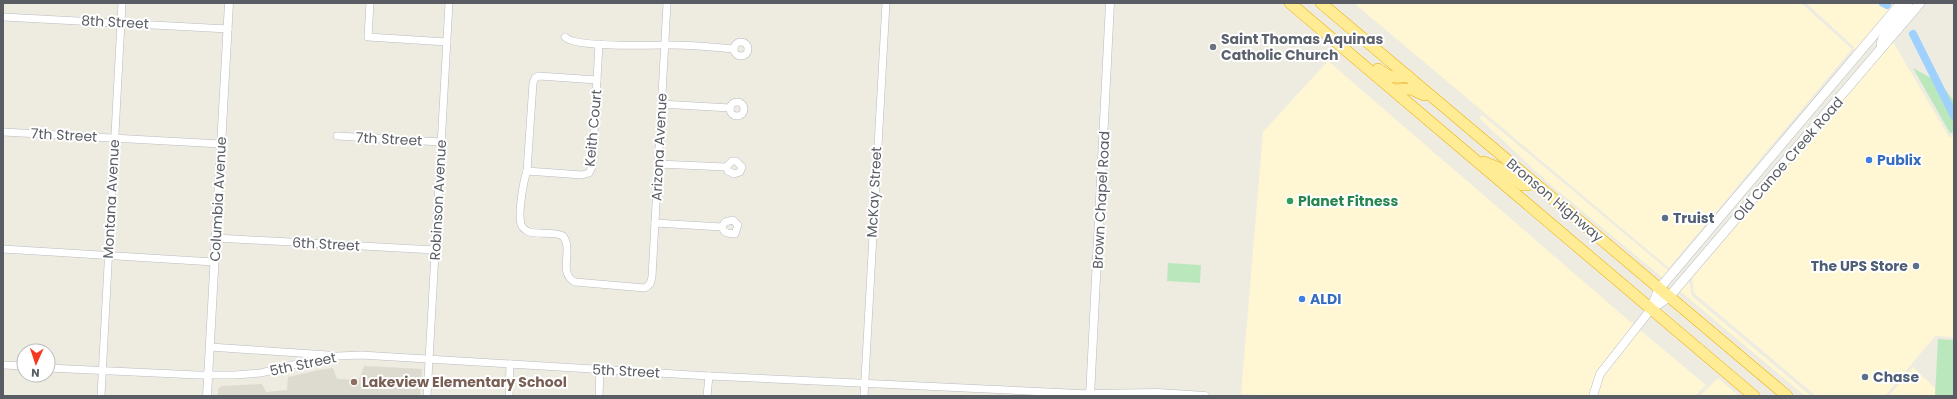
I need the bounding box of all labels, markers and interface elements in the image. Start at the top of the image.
street label: 8th Street [81,10,149,34]
place label: Saint Thomas Aquinas Catholic Church [1221,29,1383,65]
marker: Saint Thomas Aquinas Catholic Church [1208,42,1218,52]
street label: Keith Court [580,89,606,167]
street label: Arizona Avenue [646,92,672,202]
street label: Old Canoe Creek Road [1728,92,1848,226]
street label: 7th Street [30,123,98,147]
street label: 7th Street [355,127,423,151]
street label: Brown Chapel Road [1087,131,1115,269]
street label: Columbia Avenue [205,136,231,262]
street label: Montana Avenue [98,139,124,259]
street label: Robinson Avenue [425,139,451,261]
street label: McKay Street [862,146,886,238]
place label: Publix [1877,150,1922,170]
street label: Bronson Highway [1502,153,1608,247]
marker: Publix [1864,155,1874,165]
place label: Planet Fitness [1298,191,1398,211]
marker: Planet Fitness [1285,196,1295,206]
place label: Truist [1673,208,1715,228]
marker: Truist [1660,213,1670,223]
street label: 6th Street [292,232,360,256]
place label: The UPS Store [1811,256,1908,276]
marker: The UPS Store [1911,261,1921,271]
place label: ALDI [1310,289,1341,309]
marker: ALDI [1297,294,1307,304]
north arrow [16,343,56,383]
street label: 5th Street [268,347,338,381]
street label: 5th Street [592,359,660,383]
text: N [31,365,40,381]
place label: Chase [1873,367,1919,387]
place label: Lakeview Elementary School [362,372,567,392]
marker: Chase [1860,372,1870,382]
marker: Lakeview Elementary School [349,377,359,387]

